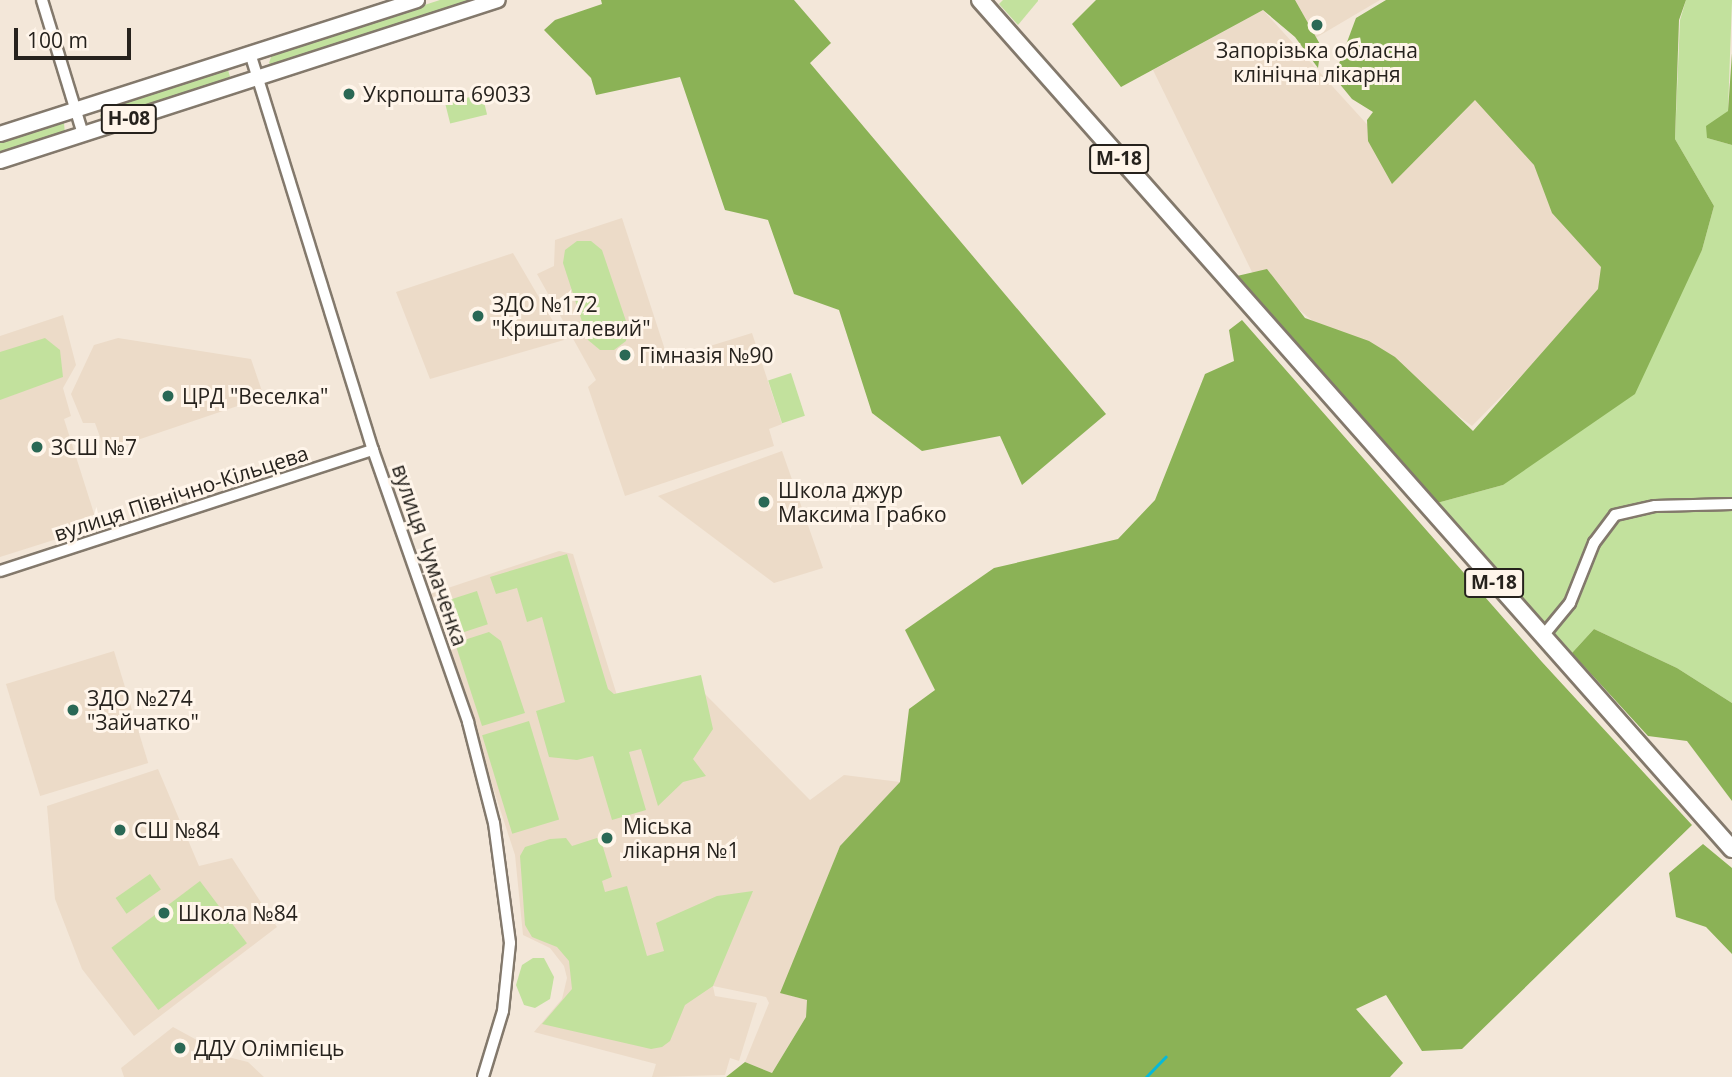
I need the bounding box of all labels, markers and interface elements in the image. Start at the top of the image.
scale bar [18,14,135,58]
marker: Запорізька обласна клінічна лікарня [1307,15,1327,35]
text: 100 m [27,26,88,54]
place label: Запорізька обласна клінічна лікарня [1216,37,1418,87]
place label: Укрпошта 69033 [363,81,531,107]
marker: Укрпошта 69033 [341,86,357,102]
road number: Н-08 [99,104,159,134]
road number: М-18 [1088,144,1150,174]
place label: ЗДО №172 "Кришталевий" [492,291,651,341]
marker: ЗДО №172 "Кришталевий" [470,308,486,324]
place label: Гімназія №90 [639,342,774,368]
marker: Гімназія №90 [617,347,633,363]
place label: ЦРД "Веселка" [182,383,328,409]
marker: ЦРД "Веселка" [160,388,176,404]
place label: ЗСШ №7 [51,434,137,460]
marker: ЗСШ №7 [29,439,45,455]
street label: вулиця Північно-Кільцева [51,440,311,546]
street label: вулиця Чумаченка [387,461,473,649]
place label: Школа джур Максима Грабко [778,477,947,527]
marker: Школа джур Максима Грабко [756,494,772,510]
road number: М-18 [1462,568,1526,598]
place label: ЗДО №274 "Зайчатко" [87,685,199,735]
marker: ЗДО №274 "Зайчатко" [65,702,81,718]
place label: Міська лікарня №1 [623,813,739,863]
place label: СШ №84 [134,817,220,843]
marker: СШ №84 [112,822,128,838]
marker: Міська лікарня №1 [597,828,617,848]
place label: Школа №84 [178,900,298,926]
marker: Школа №84 [156,905,172,921]
place label: ДДУ Олімпієць [194,1035,344,1061]
marker: ДДУ Олімпієць [172,1040,188,1056]

